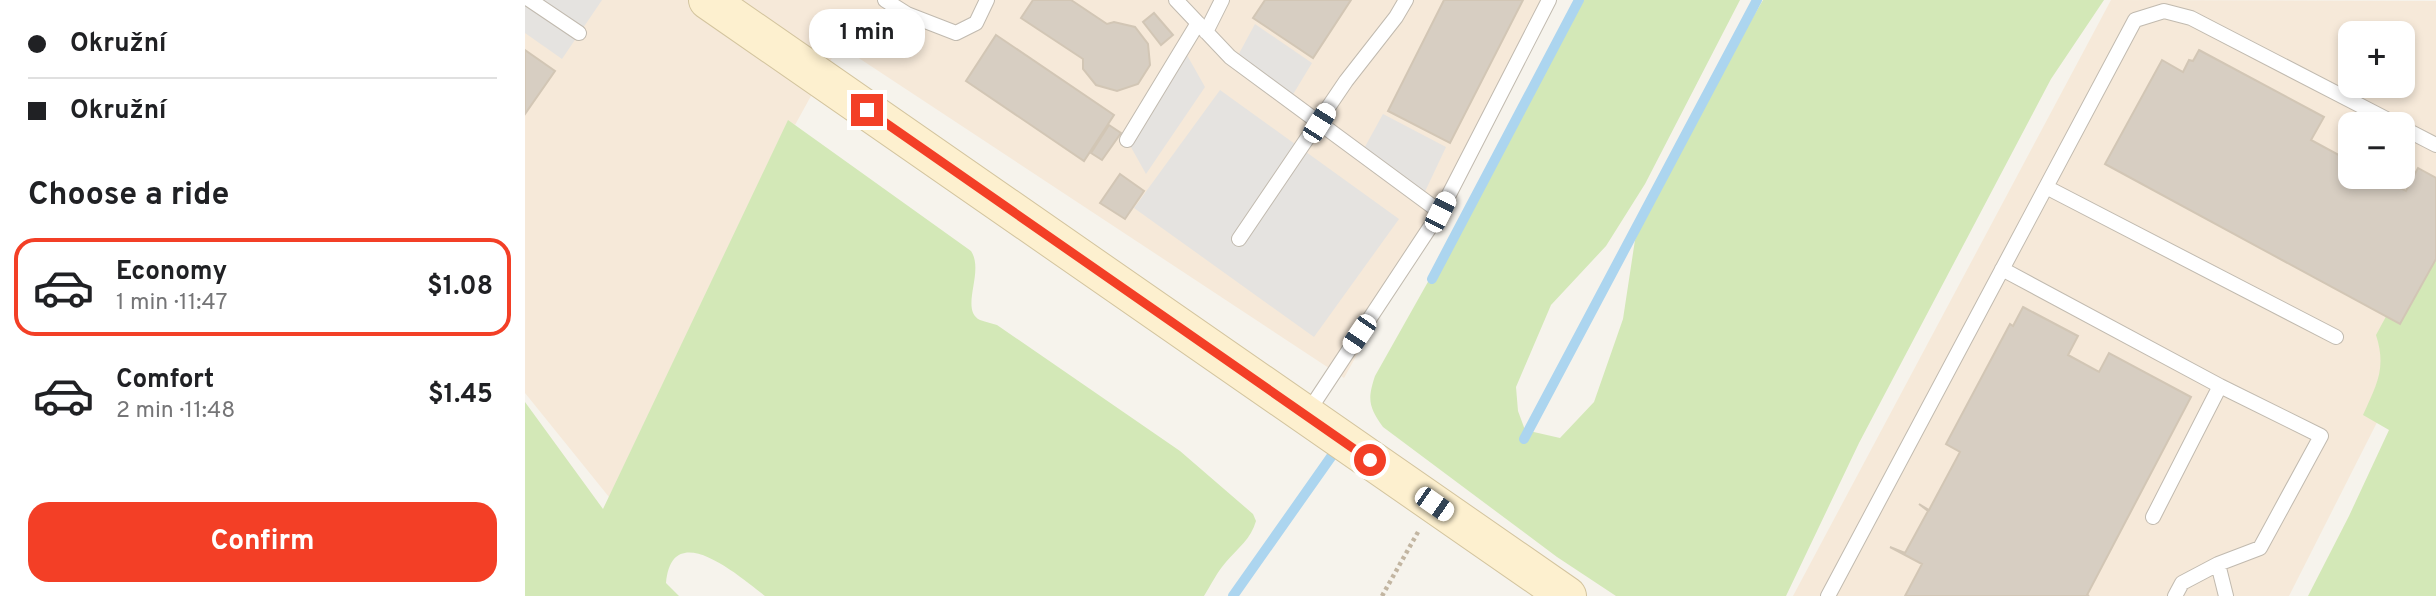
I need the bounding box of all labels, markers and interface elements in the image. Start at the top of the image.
callout: 1 min [809,8,925,57]
text: 1 min [839,19,895,48]
map controls [2338,21,2415,189]
button: + [2338,21,2415,98]
text: Okružní [70,28,166,61]
route end [851,94,883,126]
text: Okružní [70,95,166,128]
car [1299,100,1340,146]
button: − [2338,112,2415,189]
text: Choose a ride [28,176,229,216]
car [1422,189,1459,235]
icon: car [32,256,95,319]
text: Economy [116,256,227,289]
text: $1.08 [427,271,493,304]
text: 1 min · 11:47 [116,289,227,318]
car [1339,311,1380,357]
icon: car [32,364,95,427]
text: Comfort [116,364,214,397]
text: $1.45 [428,379,493,412]
text: 2 min · 11:48 [116,397,235,426]
route start [1354,444,1386,476]
car [1411,483,1458,525]
button: Confirm [28,502,497,582]

